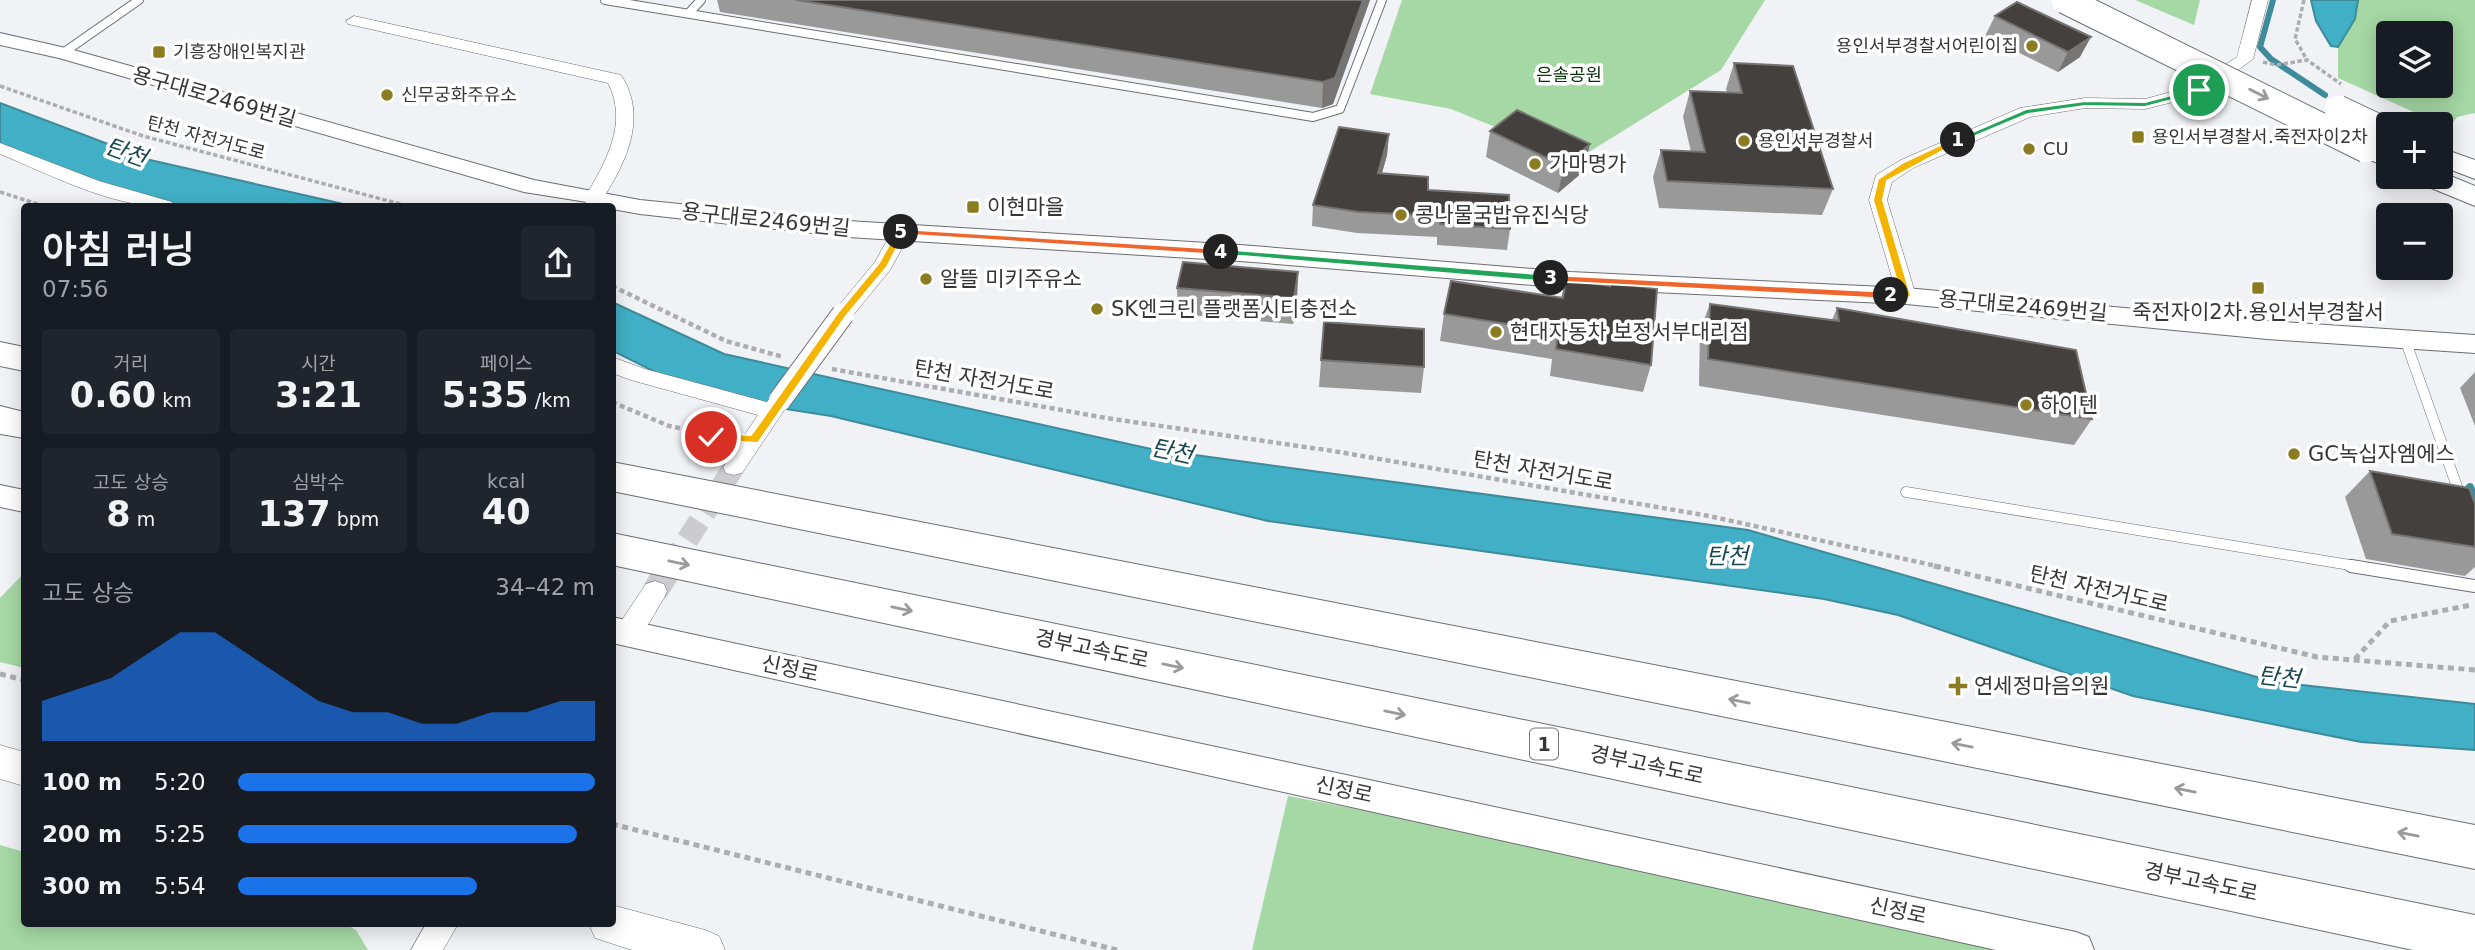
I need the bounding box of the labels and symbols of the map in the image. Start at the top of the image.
place label: 용인서부경찰서어린이집 [1836,35,2018,56]
marker: 용인서부경찰서어린이집 [2024,38,2040,54]
place label: 기흥장애인복지관 [173,41,306,62]
marker: 기흥장애인복지관 [151,44,167,60]
pin [2169,60,2229,120]
street label: 용구대로2469번길 [129,62,299,132]
park label: 은솔공원 [1536,64,1602,85]
place label: 신무궁화주유소 [401,84,517,105]
marker: 신무궁화주유소 [379,87,395,103]
one-way arrow [2248,87,2268,101]
street label: 탄천 자전거도로 [145,112,268,163]
pin: 1 [1940,122,1976,158]
place label: 용인서부경찰서.죽전자이2차 [2152,126,2368,147]
marker: 용인서부경찰서.죽전자이2차 [2130,129,2146,145]
place label: 용인서부경찰서 [1758,130,1874,151]
water label: 탄천 [102,133,153,172]
marker: 용인서부경찰서 [1736,133,1752,149]
place label: CU [2043,138,2069,159]
marker: CU [2021,141,2037,157]
place label: 가마명가 [1549,152,1626,176]
marker: 가마명가 [1527,156,1543,172]
place label: 이현마을 [987,195,1064,219]
street label: 용구대로2469번길 [681,199,851,241]
marker: 이현마을 [965,199,981,215]
place label: 콩나물국밥유진식당 [1415,203,1589,227]
marker: 콩나물국밥유진식당 [1393,207,1409,223]
pin: 5 [884,215,918,250]
pin: 4 [1204,234,1238,270]
pin: 3 [1534,260,1568,296]
place label: 알뜰 미키주유소 [940,267,1082,291]
marker: 알뜰 미키주유소 [918,271,934,287]
pin: 2 [1874,278,1909,312]
marker: 죽전자이2차.용인서부경찰서 [2250,280,2266,296]
street label: 용구대로2469번길 [1938,287,2108,325]
place label: SK엔크린 플랫폼시티충전소 [1111,297,1357,321]
place label: 죽전자이2차.용인서부경찰서 [2132,300,2384,324]
marker: SK엔크린 플랫폼시티충전소 [1089,301,1105,317]
place label: 현대자동차 보정서부대리점 [1510,320,1749,344]
marker: 현대자동차 보정서부대리점 [1488,324,1504,340]
street label: 탄천 자전거도로 [912,356,1056,404]
place label: 하이텐 [2040,393,2098,417]
marker: 하이텐 [2018,397,2034,413]
pin [681,407,741,467]
water label: 탄천 [1149,434,1198,469]
place label: GC녹십자엠에스 [2308,442,2455,466]
marker: GC녹십자엠에스 [2286,446,2302,462]
street label: 탄천 자전거도로 [1471,447,1615,495]
water label: 탄천 [1706,543,1751,569]
one-way arrow [667,556,690,570]
street label: 탄천 자전거도로 [2027,561,2171,617]
one-way arrow [890,603,913,617]
street label: 경부고속도로 [1033,625,1151,673]
street label: 신정로 [759,651,821,687]
one-way arrow [1161,660,1184,674]
water label: 탄천 [2257,662,2304,692]
place label: 연세정마음의원 [1974,674,2109,698]
marker: 연세정마음의원 [1948,676,1968,696]
one-way arrow [1728,693,1751,707]
one-way arrow [1383,706,1406,720]
road number: 1 [1530,729,1558,760]
one-way arrow [1951,738,1974,752]
street label: 경부고속도로 [1588,741,1706,789]
street label: 신정로 [1313,772,1375,808]
one-way arrow [2174,782,2197,796]
one-way arrow [2397,827,2420,841]
street label: 경부고속도로 [2142,858,2260,906]
street label: 신정로 [1867,893,1929,929]

